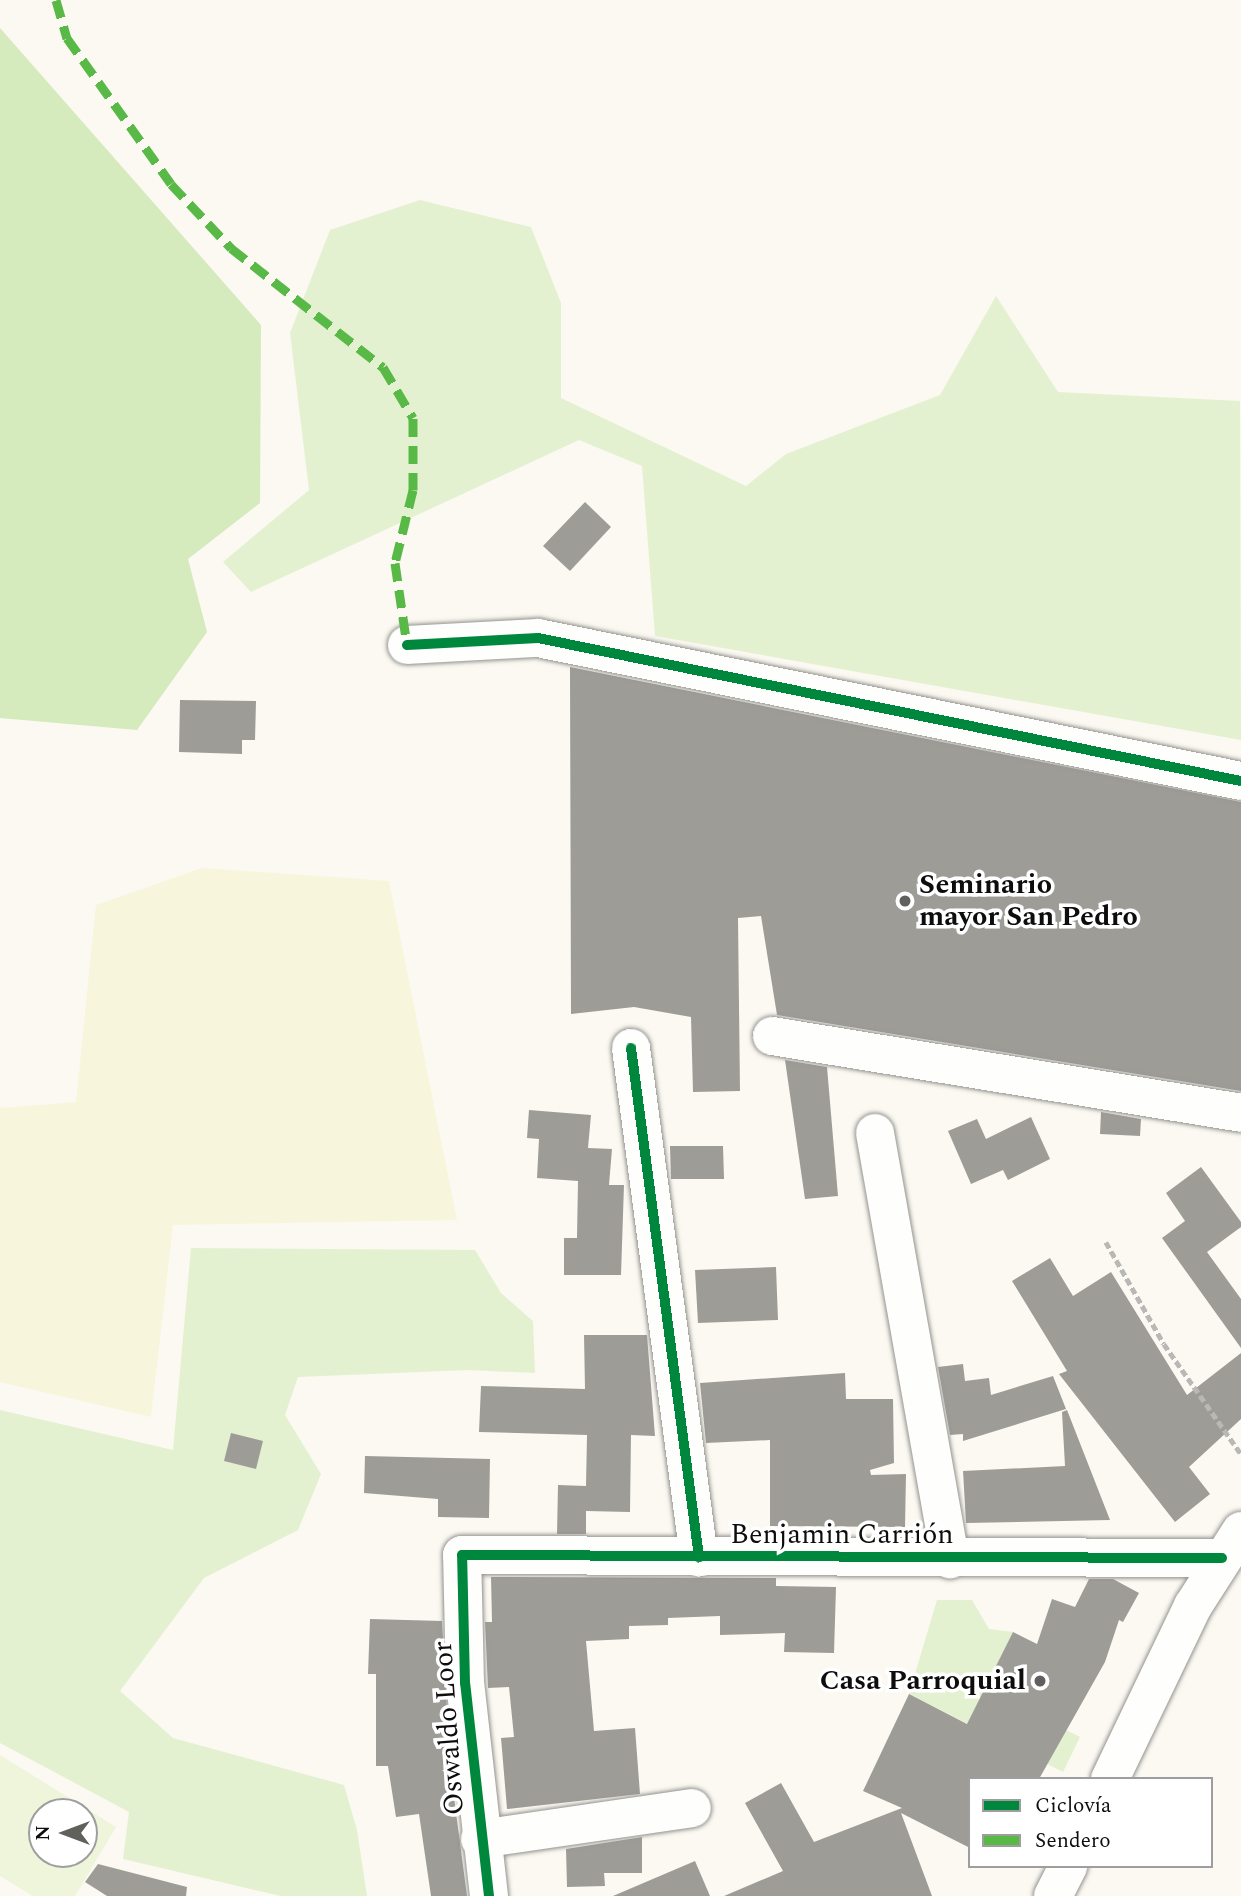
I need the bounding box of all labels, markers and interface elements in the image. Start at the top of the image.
place label: Seminario mayor San Pedro [919,868,1138,934]
marker: Seminario mayor San Pedro [897,893,913,909]
street label: Benjamin Carrión [730,1518,954,1552]
street label: Oswaldo Loor [426,1640,472,1816]
place label: Casa Parroquial [820,1664,1026,1698]
marker: Casa Parroquial [1032,1673,1048,1689]
legend [968,1777,1213,1868]
text: Ciclovía [1035,1790,1111,1822]
north arrow [28,1798,98,1868]
text: N [29,1825,58,1841]
text: Sendero [1035,1825,1111,1857]

